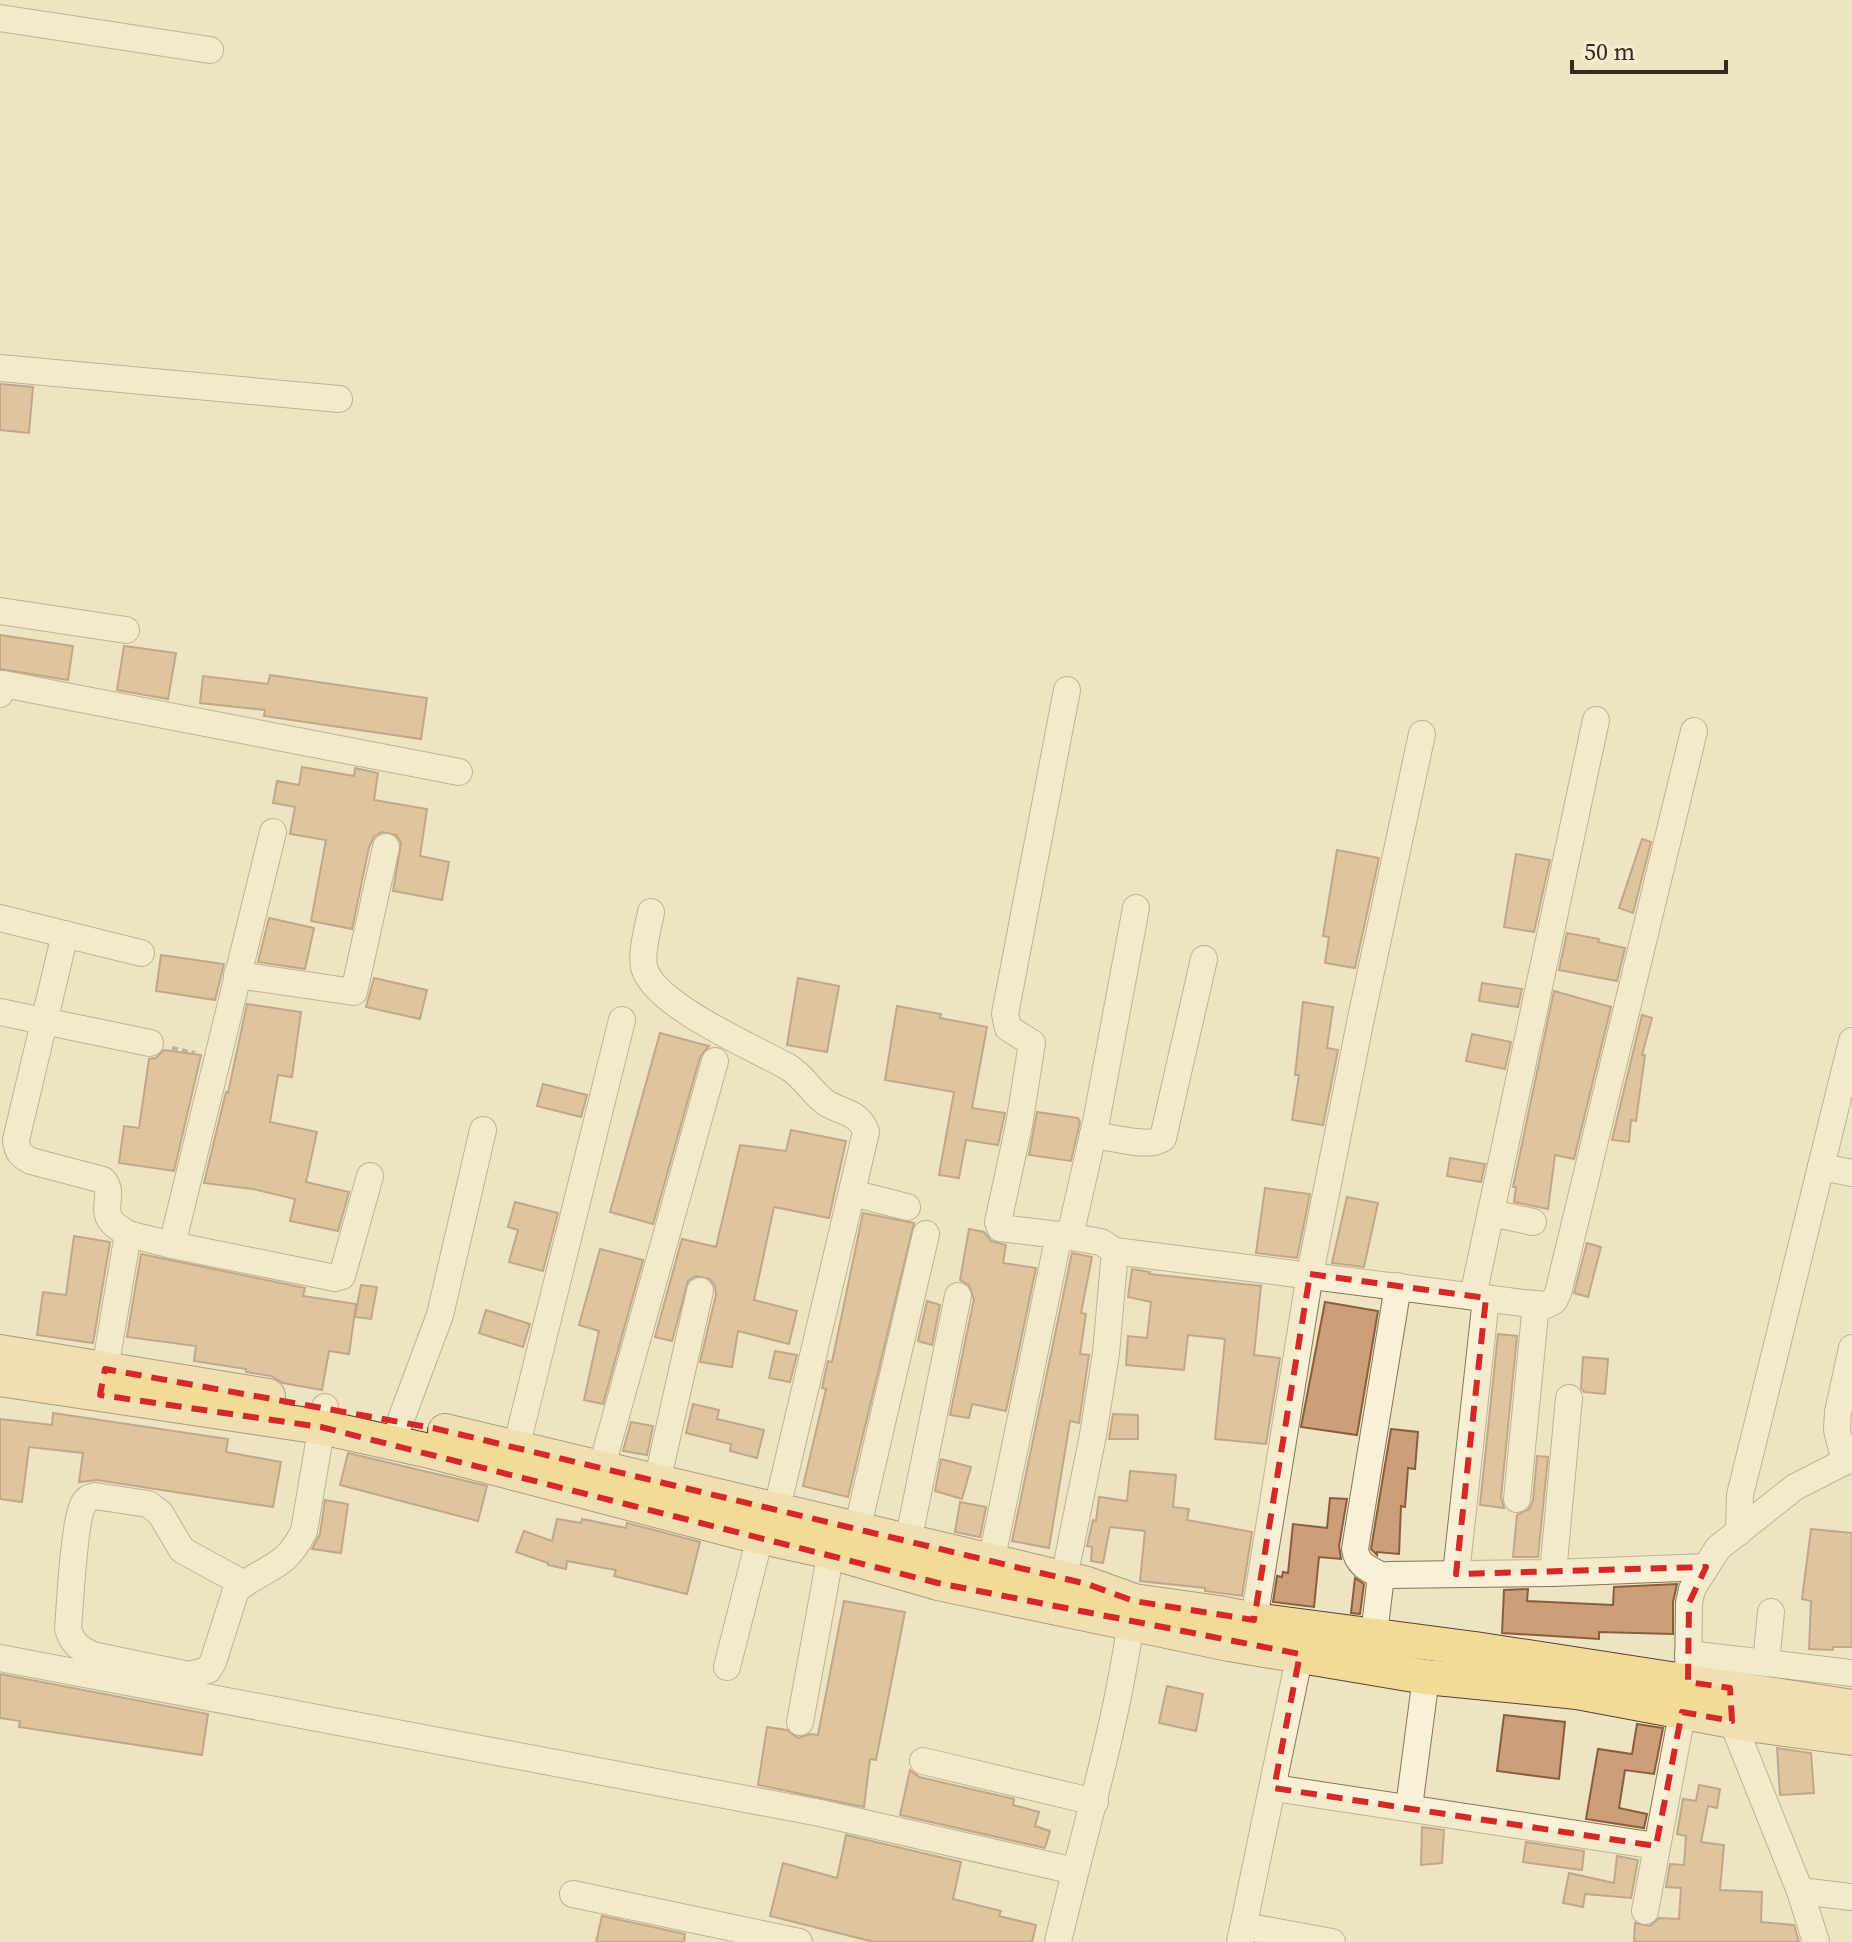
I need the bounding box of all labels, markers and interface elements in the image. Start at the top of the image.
scale bar [1572,24,1726,74]
text: 50 m [1584,35,1635,68]

